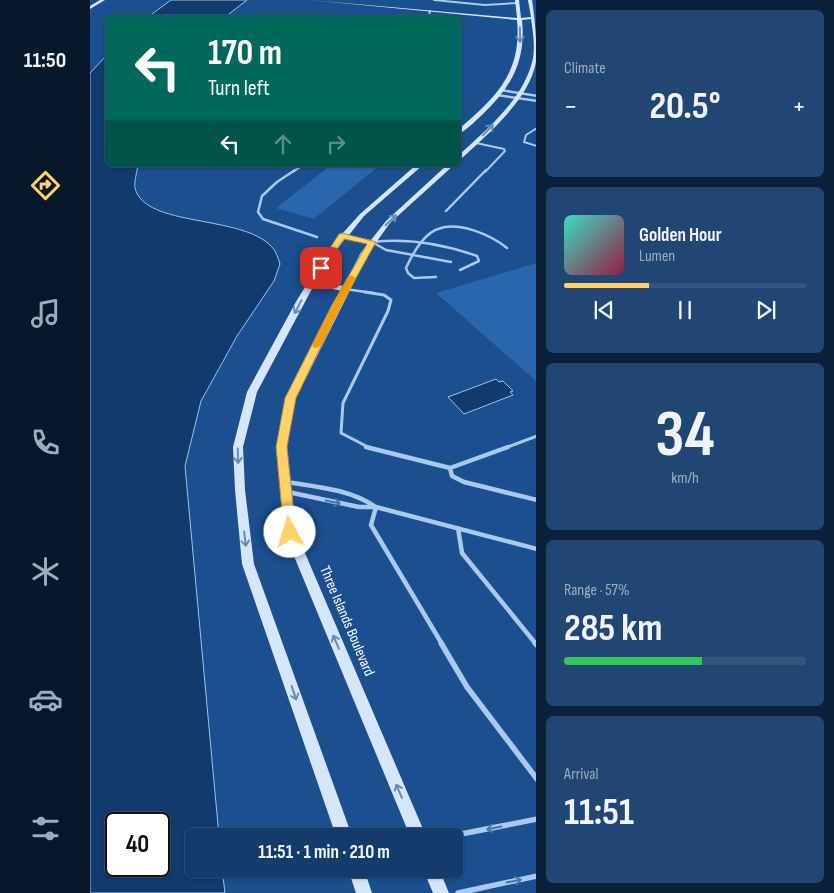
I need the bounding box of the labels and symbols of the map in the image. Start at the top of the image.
one-way arrow [515,26,525,43]
one-way arrow [482,124,495,136]
one-way arrow [385,214,398,226]
pin [300,247,342,289]
one-way arrow [292,299,302,313]
one-way arrow [234,448,243,464]
one-way arrow [325,497,341,507]
position arrow [263,505,315,557]
one-way arrow [240,531,250,547]
street label: Three Islands Boulevard [315,563,379,679]
one-way arrow [331,635,341,650]
one-way arrow [290,685,299,701]
one-way arrow [394,784,404,799]
speed limit sign: 40 [105,812,170,877]
one-way arrow [486,823,502,833]
one-way arrow [506,875,522,885]

